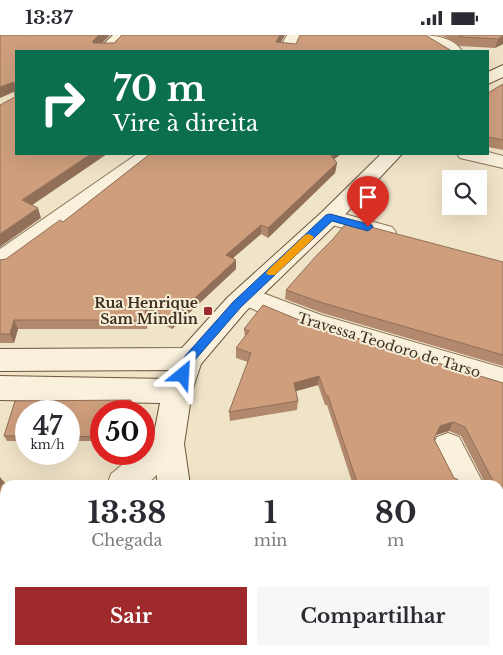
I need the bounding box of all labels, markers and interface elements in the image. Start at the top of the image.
text: 13:37 [25,6,73,29]
text: 70 m [113,67,206,110]
icon: right [30,70,95,135]
text: Vire à direita [113,110,258,137]
map controls [442,170,487,215]
button: search [442,170,487,215]
pin [347,176,389,227]
icon: arrive [354,183,382,211]
place label: Rua Henrique Sam Mindlin [94,294,198,328]
marker: Rua Henrique Sam Mindlin [202,305,214,317]
street label: Travessa Teodoro de Tarso [295,309,483,381]
position arrow [156,348,208,400]
speed limit sign: 50 [90,400,155,465]
text: 47 [33,411,62,442]
text: km/h [30,437,65,452]
text: 13:38 [87,494,166,531]
text: 1 [264,494,277,531]
text: 80 [375,494,417,531]
text: Chegada [91,530,162,550]
text: min [254,530,287,550]
text: m [387,530,404,550]
button: Sair [15,587,247,645]
button: Compartilhar [257,587,489,645]

